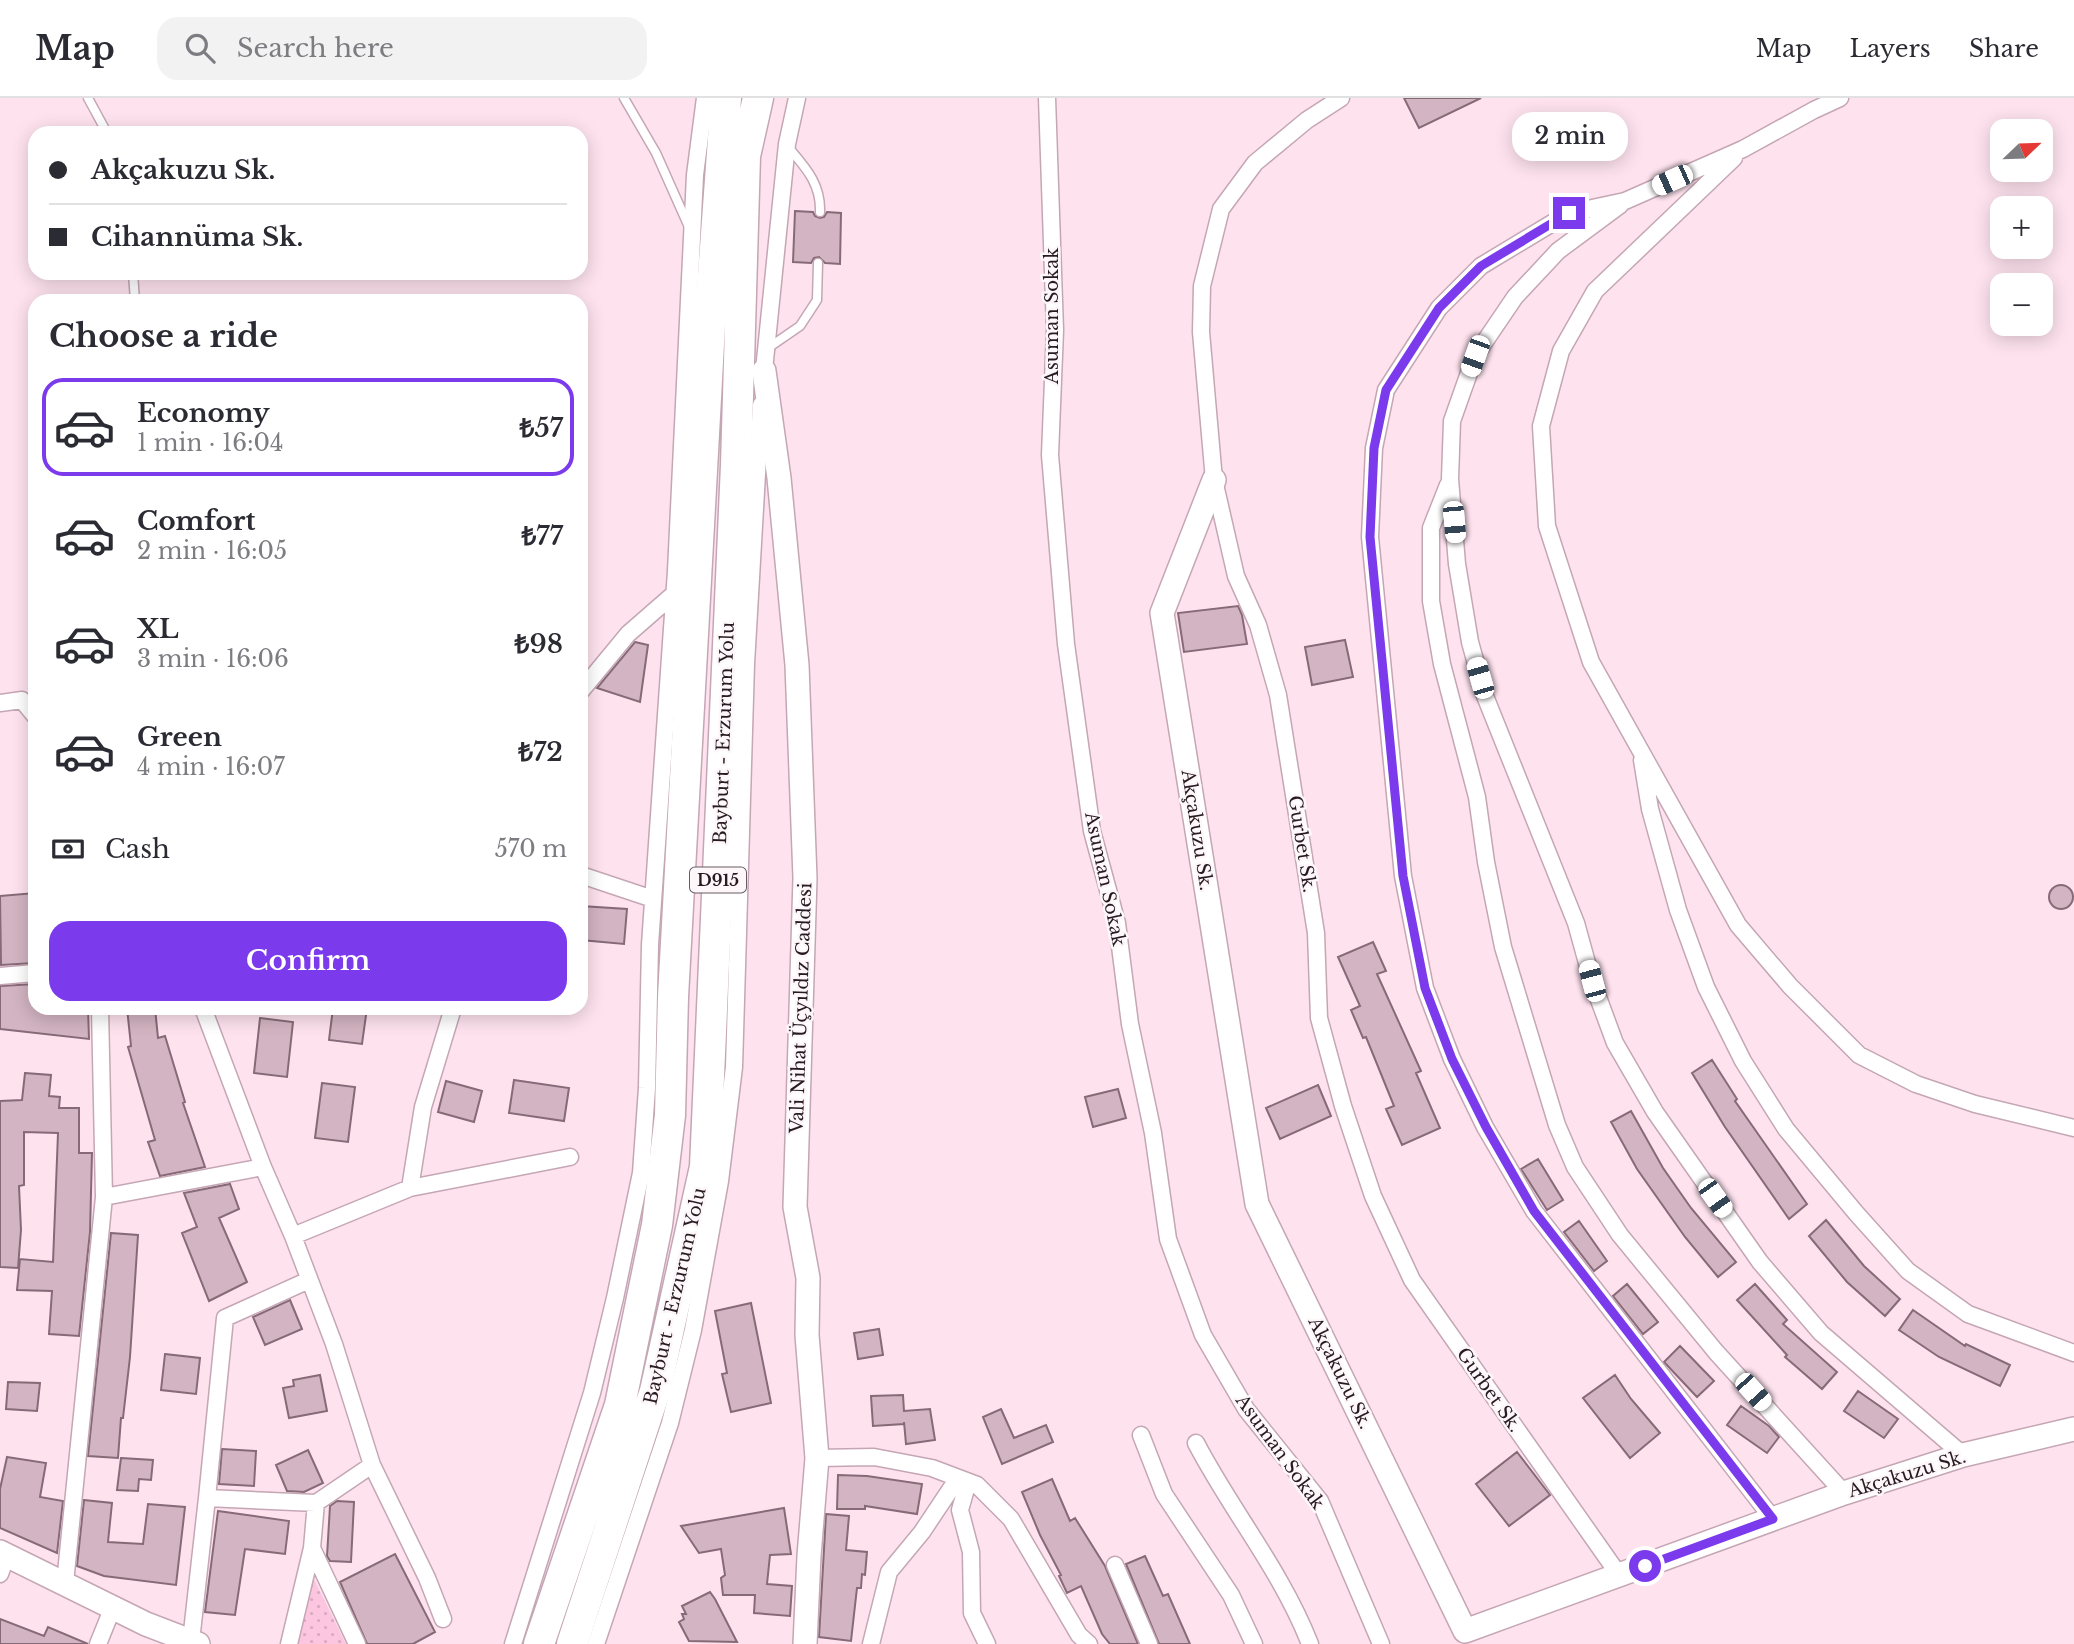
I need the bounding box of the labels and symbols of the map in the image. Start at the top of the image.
callout: 2 min [1511,111,1627,160]
north arrow [1990,119,2053,182]
car [1649,162,1696,198]
route end [1553,197,1585,229]
street label: Asuman Sokak [1041,248,1063,385]
car [1458,333,1493,379]
car [1442,500,1467,544]
street label: Bayburt - Erzurum Yolu [709,622,739,844]
car [1465,655,1496,701]
street label: Akçakuzu Sk. [1176,767,1217,892]
street label: Gurbet Sk. [1283,794,1321,894]
street label: Asuman Sokak [1080,809,1130,948]
road number: D915 [690,867,746,892]
street label: Vali Nihat Üçyıldız Caddesi [785,882,816,1135]
car [1577,958,1608,1004]
car [1695,1175,1736,1221]
street label: Bayburt - Erzurum Yolu [639,1185,711,1407]
street label: Akçakuzu Sk. [1303,1313,1377,1433]
street label: Gurbet Sk. [1452,1344,1526,1436]
car [1732,1369,1775,1415]
street label: Asuman Sokak [1230,1390,1329,1514]
street label: Akçakuzu Sk. [1845,1446,1968,1503]
route start [1629,1550,1661,1582]

